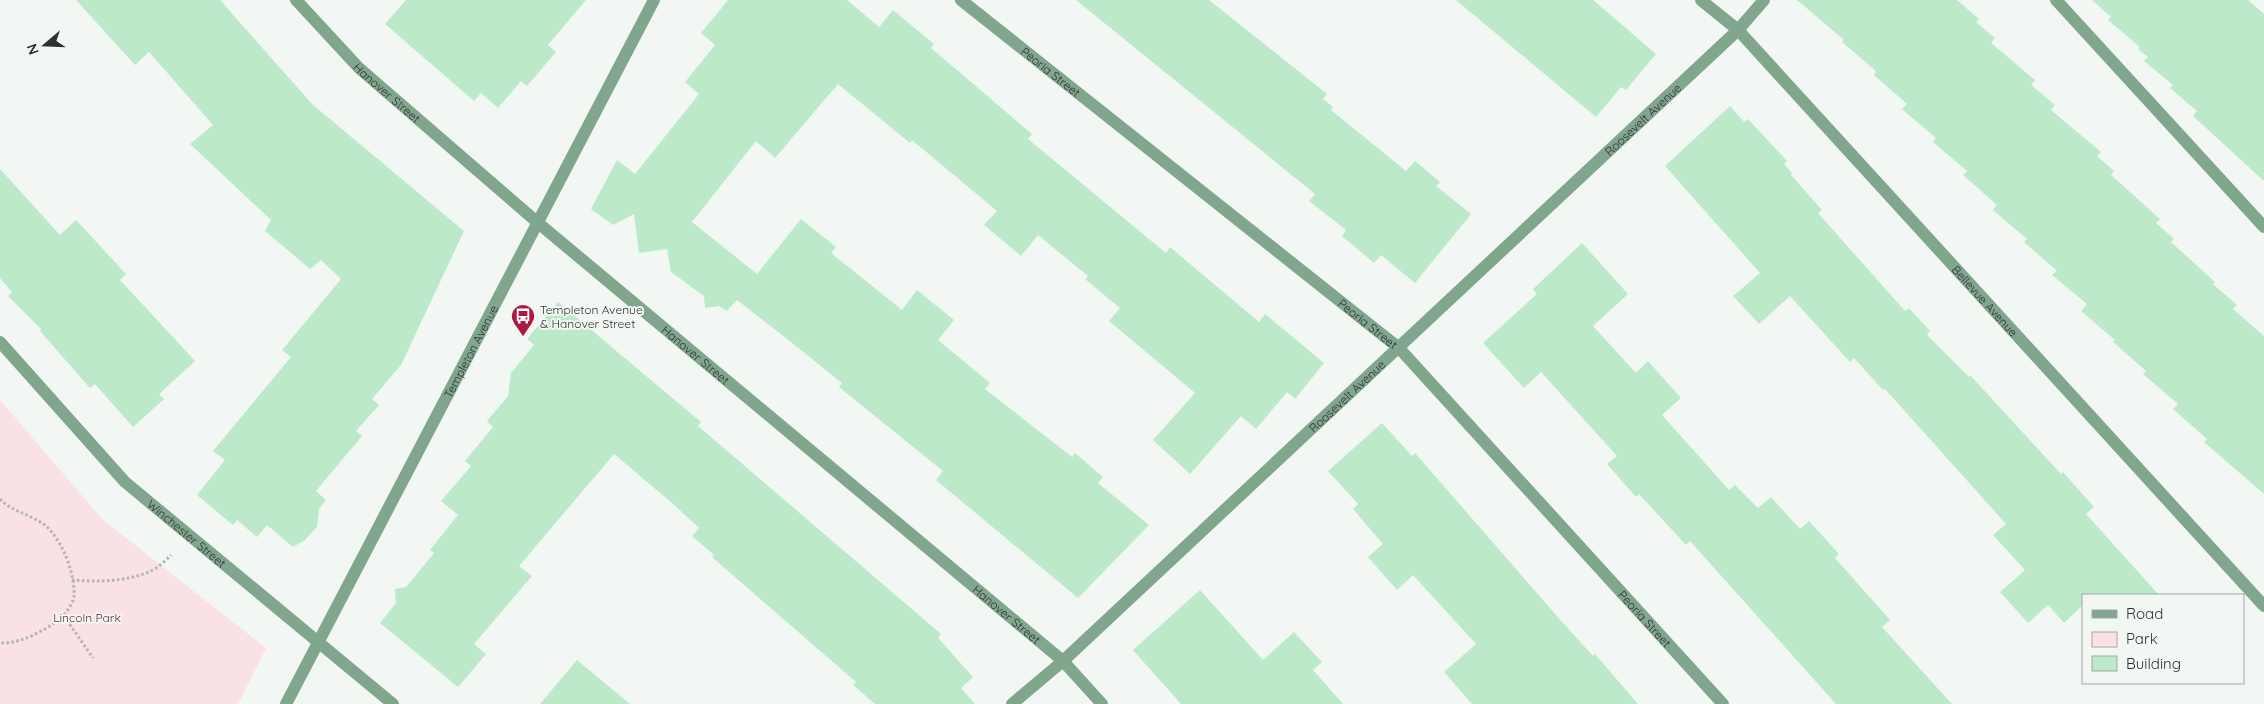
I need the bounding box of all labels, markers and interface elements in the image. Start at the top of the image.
north arrow [20,20,70,70]
text: N [23,41,43,57]
street label: Peoria Street [1018,43,1084,100]
street label: Hanover Street [350,60,424,126]
street label: Roosevelt Avenue [1601,80,1684,159]
street label: Bellevue Avenue [1949,262,2021,339]
street label: Peoria Street [1335,295,1401,352]
street label: Templeton Avenue [440,302,501,400]
place label: Templeton Avenue & Hanover Street [540,302,643,331]
bus stop icon: Templeton Avenue & Hanover Street [510,303,536,337]
street label: Hanover Street [659,322,733,387]
street label: Roosevelt Avenue [1305,356,1388,435]
street label: Winchester Street [144,496,229,570]
street label: Hanover Street [970,581,1044,647]
street label: Peoria Street [1615,587,1675,650]
legend [2082,594,2244,684]
text: Road [2126,604,2163,623]
park label: Lincoln Park [53,610,121,625]
text: Park [2126,629,2158,648]
text: Building [2126,654,2181,673]

